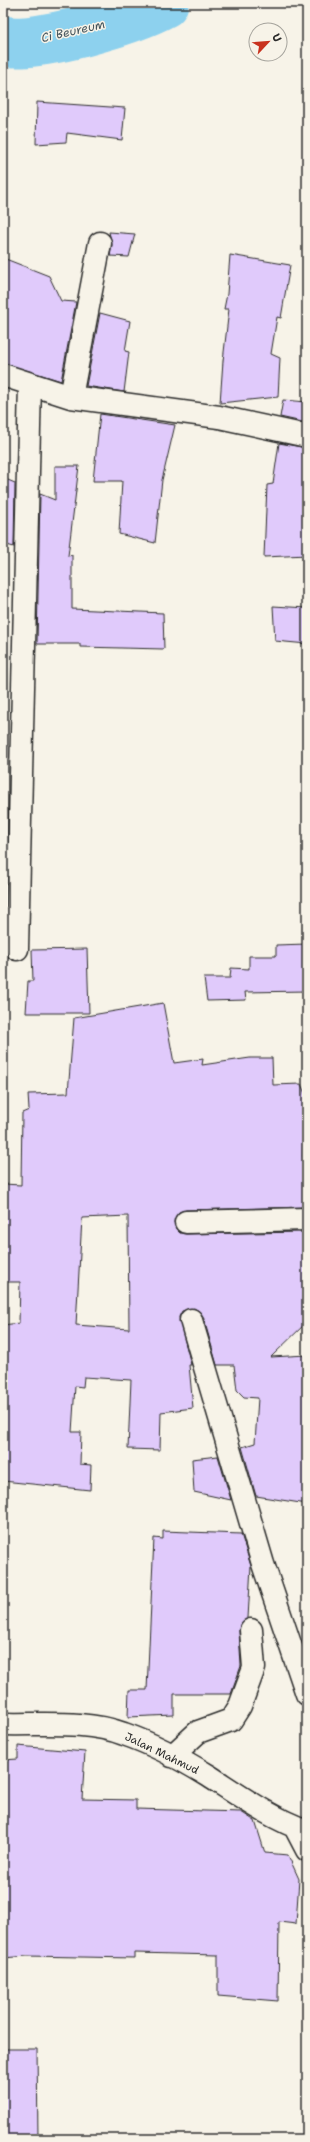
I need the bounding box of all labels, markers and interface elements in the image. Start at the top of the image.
water label: Ci Beureum [39,16,107,46]
north arrow [248,22,288,62]
text: U [268,31,285,45]
street label: Jalan Mahmud [122,1729,201,1778]

